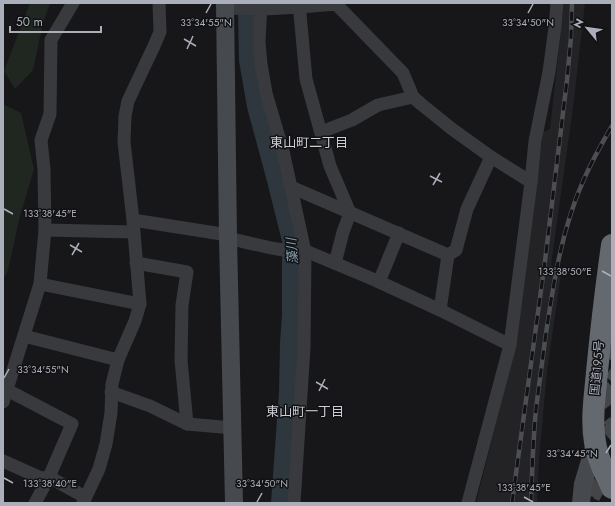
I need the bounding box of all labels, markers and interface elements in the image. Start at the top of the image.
scale bar [10,8,101,34]
north arrow [567,8,607,48]
text: 50 m [16,13,43,31]
text: 33°34'55"N [180,15,232,30]
text: 33°34'50"N [502,15,554,30]
text: N [569,15,587,31]
district label: 東山町二丁目 [270,133,348,152]
text: 133°38'45"E [23,206,77,221]
water label: 藻川 [281,235,302,265]
text: 133°38'50"E [538,264,592,279]
street label: 国道195号 [586,340,608,396]
text: 33°34'55"N [17,362,69,377]
district label: 東山町一丁目 [266,402,344,421]
text: 33°34'45"N [546,446,598,461]
text: 133°38'40"E [23,476,77,491]
text: 33°34'50"N [236,476,288,491]
text: 133°38'45"E [497,480,551,495]

